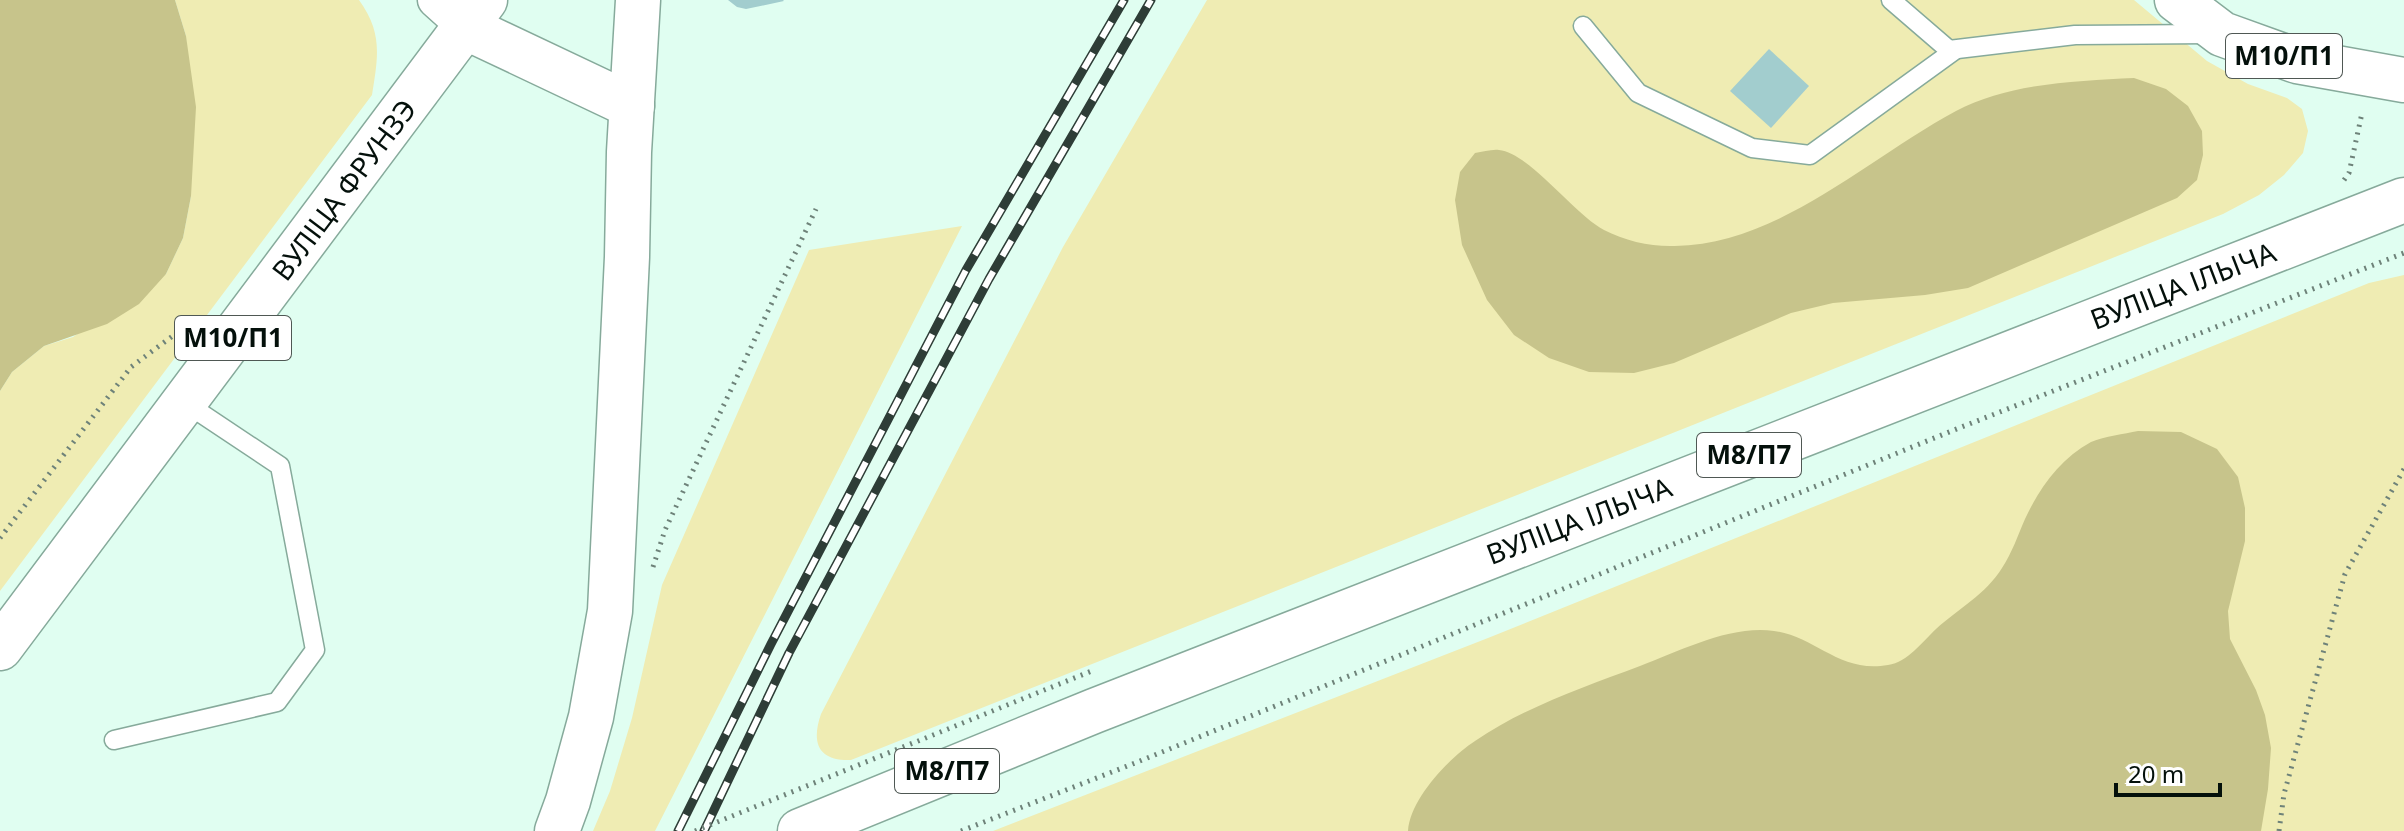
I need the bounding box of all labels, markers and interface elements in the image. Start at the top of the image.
road number: М10/П1 [2226,34,2342,78]
street label: ВУЛІЦА ФРУНЗЭ [262,91,424,288]
street label: ВУЛІЦА ІЛЬІЧА [2085,232,2281,338]
road number: М10/П1 [175,316,291,360]
road number: М8/П7 [1697,433,1801,477]
street label: ВУЛІЦА ІЛЬІЧА [1481,467,1677,573]
scale bar [2116,747,2220,797]
road number: М8/П7 [895,749,999,793]
text: 20 m [2128,757,2184,790]

